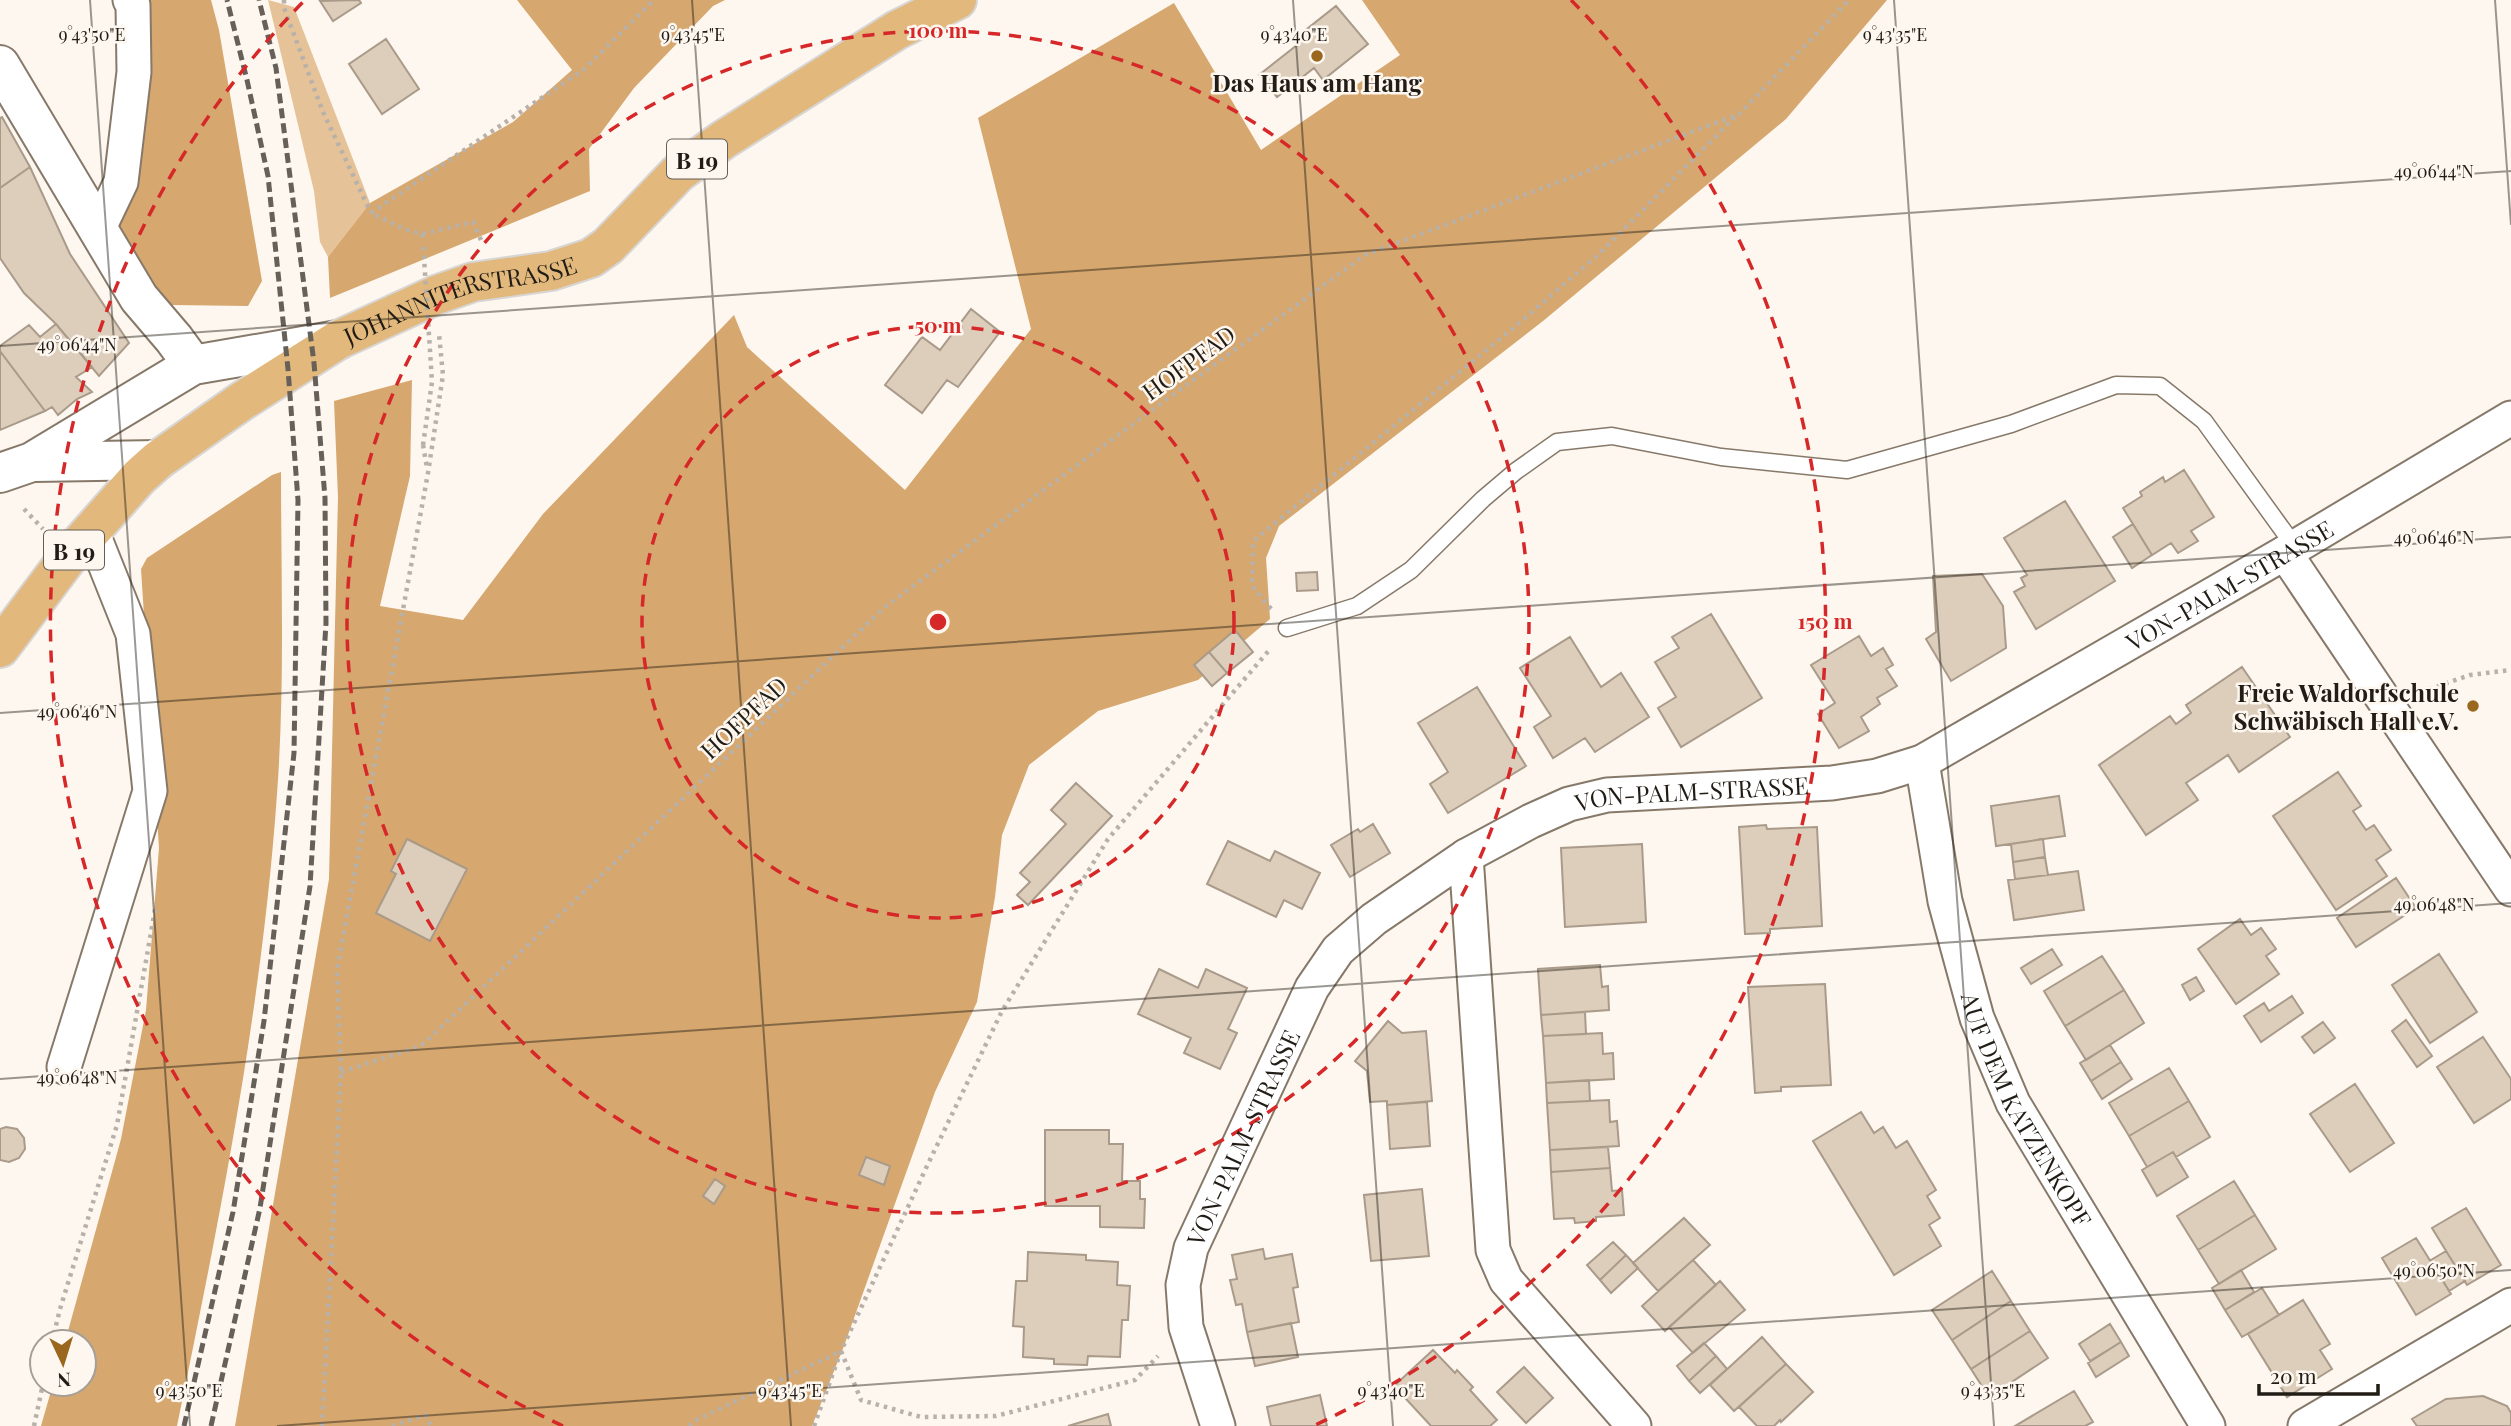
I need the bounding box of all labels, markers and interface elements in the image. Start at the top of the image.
text: 100 m [908,15,968,43]
text: 9°43'50"E [58,22,126,46]
text: 9°43'45"E [661,22,725,46]
text: 9°43'40"E [1260,22,1328,46]
text: 9°43'35"E [1863,22,1927,46]
marker: Das Haus am Hang [1309,48,1325,64]
place label: Das Haus am Hang [1212,66,1422,98]
road number: B 19 [667,140,727,178]
text: 49°06'44"N [2394,159,2474,183]
street label: JOHANNITERSTRASSE [337,248,581,352]
text: 50 m [914,310,962,338]
street label: HOFPFAD [1135,317,1241,407]
text: 49°06'44"N [37,332,117,356]
street label: VON-PALM-STRASSE [2119,512,2339,658]
text: 49°06'46"N [2394,525,2475,549]
road number: B 19 [44,530,104,570]
text: 150 m [1798,606,1852,634]
centre of rings [926,610,950,634]
street label: HOFPFAD [693,669,793,765]
place label: Freie Waldorfschule Schwäbisch Hall e.V. [2233,676,2459,736]
marker: Freie Waldorfschule Schwäbisch Hall e.V. [2465,698,2481,714]
text: 49°06'46"N [37,699,118,723]
street label: VON-PALM-STRASSE [1571,768,1809,818]
text: 49°06'48"N [2393,892,2475,916]
street label: AUF DEM KATZENKOPF [1954,988,2100,1232]
street label: VON-PALM-STRASSE [1178,1024,1306,1251]
text: 49°06'48"N [36,1065,118,1089]
text: 49°06'50"N [2393,1258,2475,1282]
north arrow [28,1328,98,1398]
scale bar [2259,1352,2378,1396]
text: 20 m [2270,1361,2317,1389]
text: N [56,1368,72,1394]
text: 9°43'50"E [155,1378,223,1402]
text: 9°43'45"E [758,1378,822,1402]
text: 9°43'40"E [1357,1378,1425,1402]
text: 9°43'35"E [1961,1378,2025,1402]

